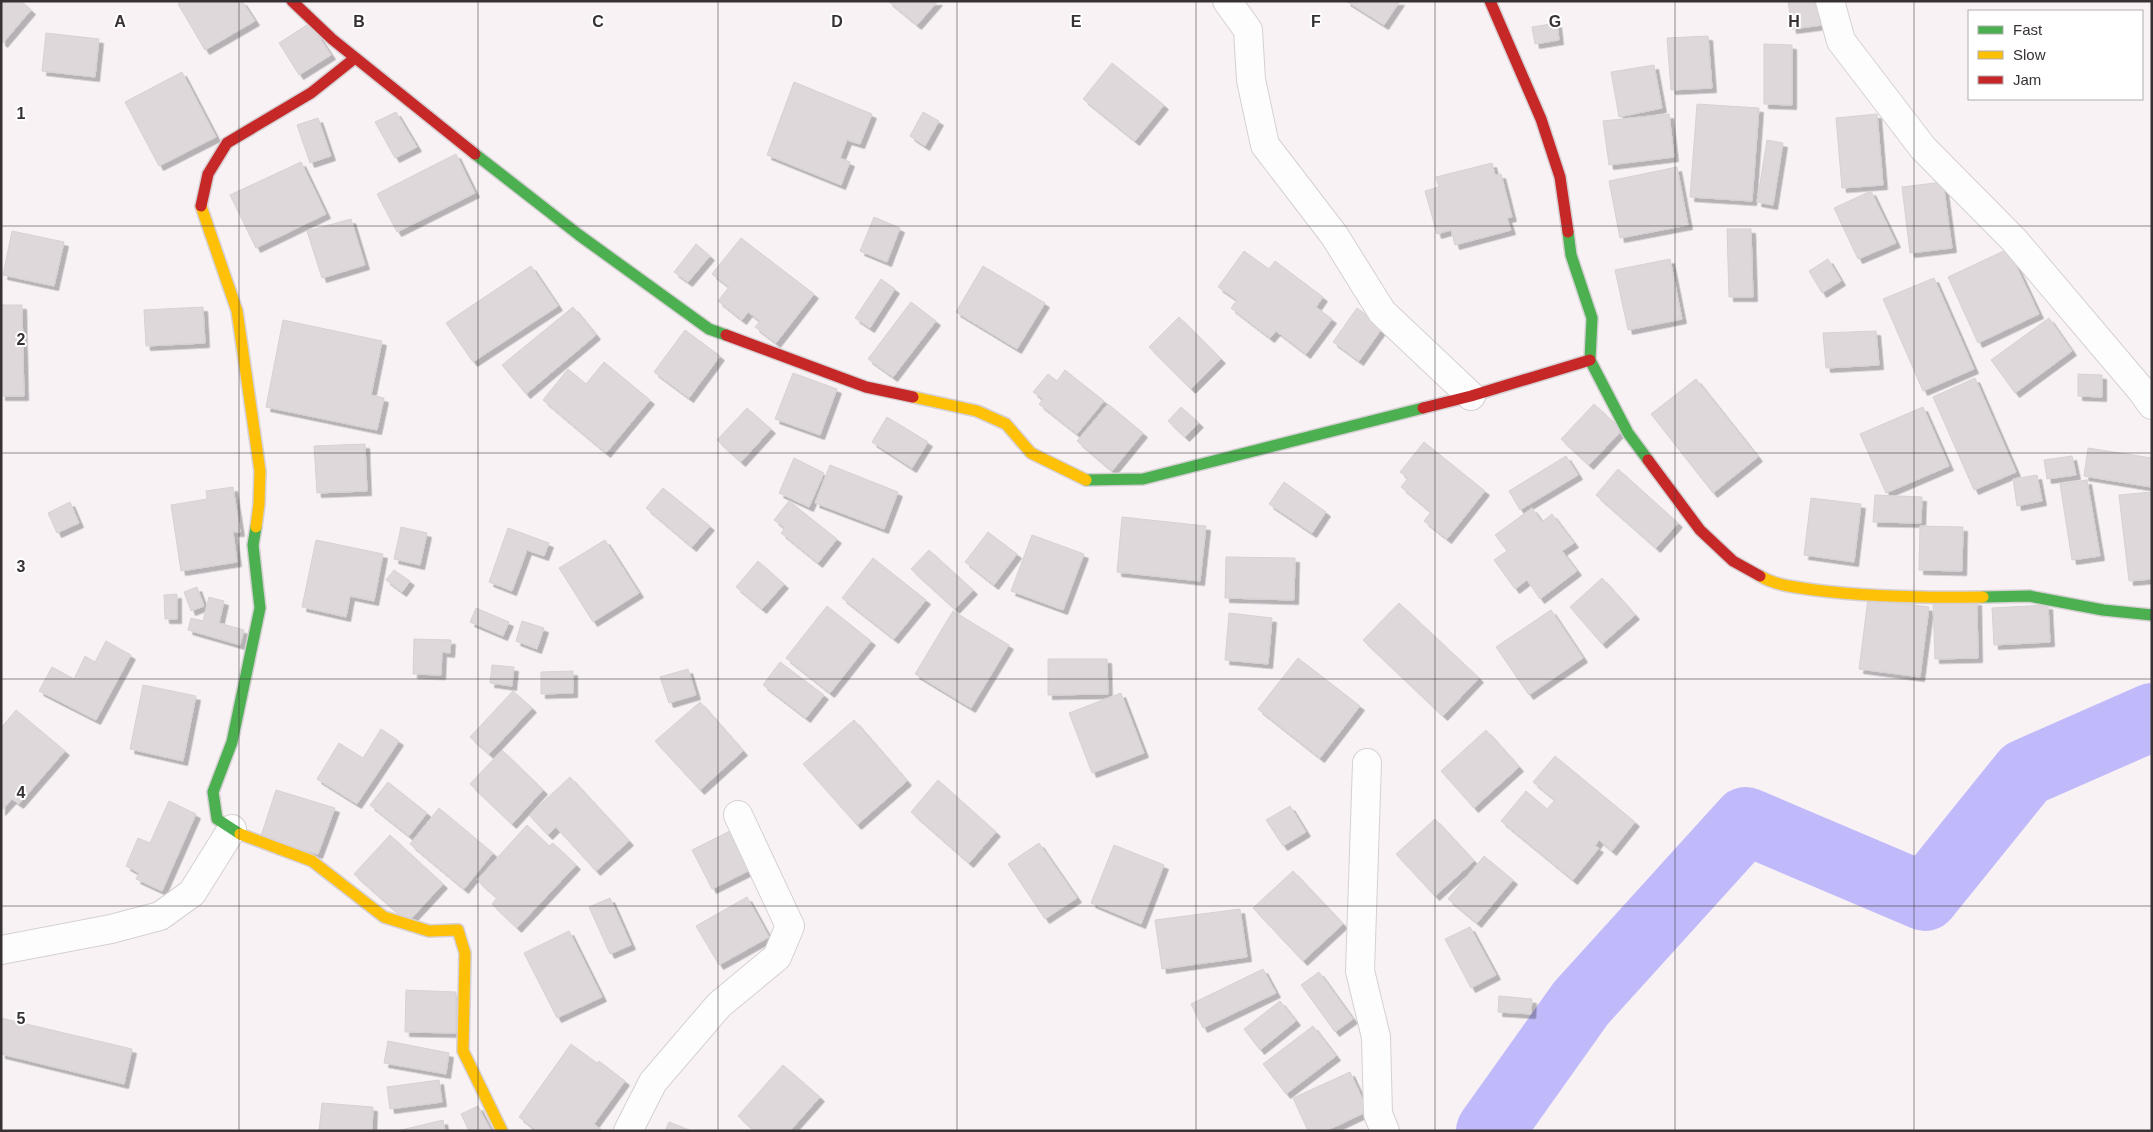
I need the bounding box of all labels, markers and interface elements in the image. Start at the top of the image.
legend [1968,10,2143,100]
text: A [114,13,126,30]
text: B [353,13,365,30]
text: C [592,13,604,30]
text: D [831,13,843,30]
text: E [1071,13,1082,30]
text: F [1311,13,1321,30]
text: G [1549,13,1561,30]
text: H [1788,13,1800,30]
text: Fast [2013,21,2043,38]
text: Slow [2013,46,2046,63]
text: Jam [2013,71,2041,88]
text: 1 [17,105,26,122]
text: 2 [17,331,26,348]
text: 3 [17,558,26,575]
text: 4 [17,784,26,801]
text: 5 [17,1010,26,1027]

